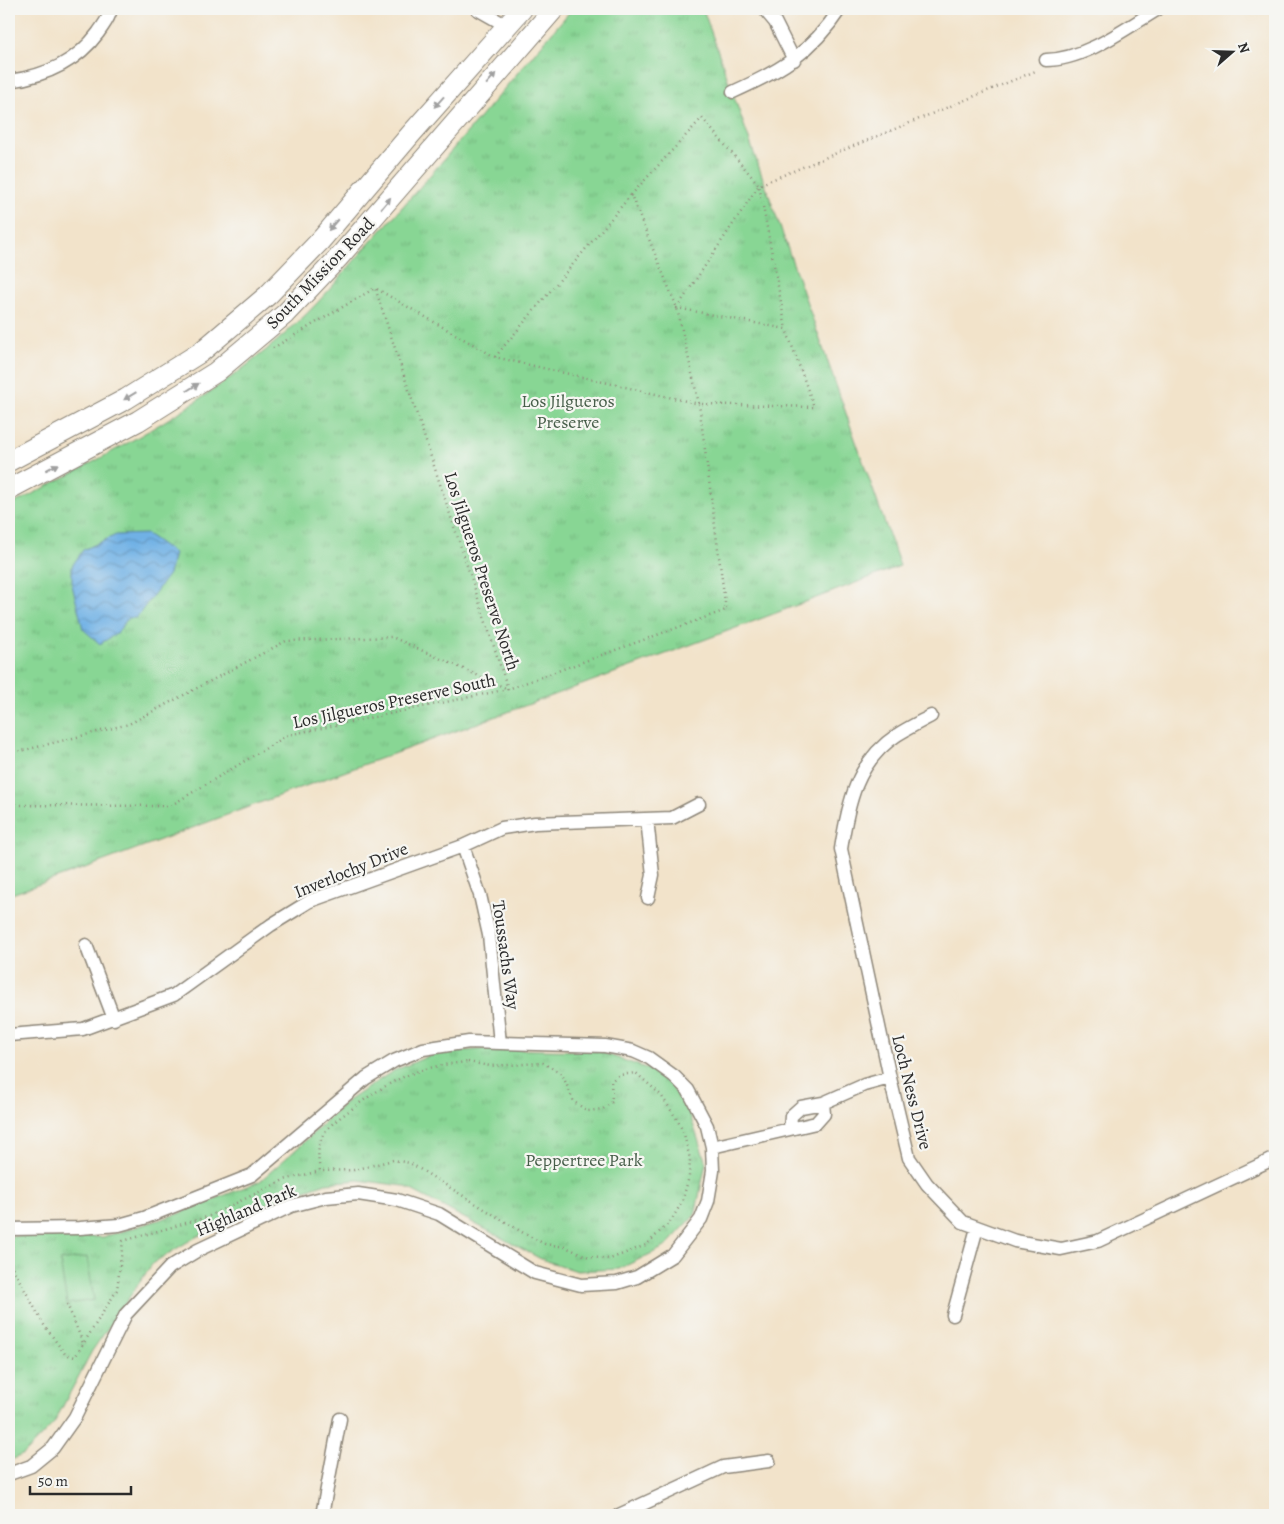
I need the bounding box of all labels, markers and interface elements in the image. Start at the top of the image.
north arrow [1206,28,1256,78]
text: N [1233,40,1254,56]
one-way arrow [486,73,497,86]
one-way arrow [433,95,445,107]
one-way arrow [380,196,391,209]
street label: South Mission Road [260,212,380,334]
one-way arrow [328,218,339,231]
one-way arrow [187,382,200,391]
park label: Los Jilgueros Preserve [521,389,615,434]
one-way arrow [123,392,136,401]
one-way arrow [45,463,59,471]
street label: Los Jilgueros Preserve North [439,469,526,674]
street label: Los Jilgueros Preserve South [290,668,498,734]
street label: Inverlochy Drive [291,836,411,904]
street label: Toussachs Way [486,899,526,1012]
street label: Loch Ness Drive [886,1032,938,1152]
park label: Peppertree Park [525,1148,643,1172]
street label: Highland Park [192,1178,300,1242]
scale bar [30,1464,131,1496]
text: 50 m [38,1471,68,1491]

